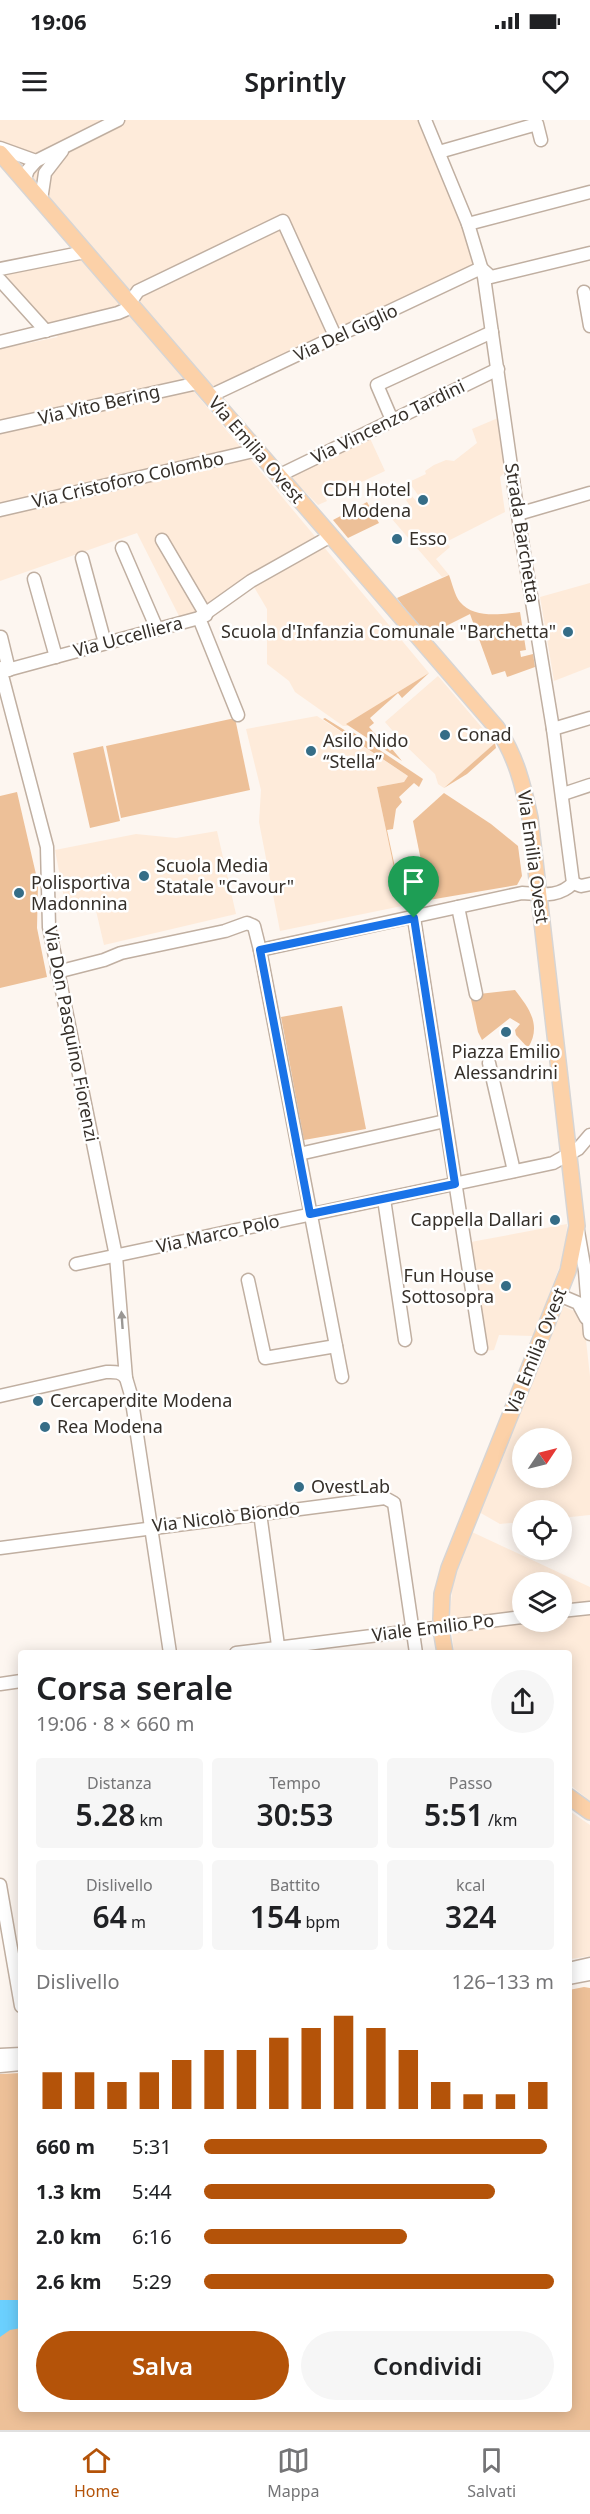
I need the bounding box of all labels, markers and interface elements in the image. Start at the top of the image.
text: 19:06 [30,6,87,36]
text: Sprintly [244,63,346,100]
icon: menu [18,65,51,98]
icon: heart [539,65,572,98]
street label: Via Del Giglio [290,298,401,367]
street label: Via Vincenzo Tardini [307,373,468,469]
street label: Via Vito Bering [36,378,162,430]
street label: Via Emilia Ovest [204,391,310,508]
street label: Via Cristoforo Colombo [30,445,226,513]
street label: Strada Barchetta [500,461,546,604]
place label: CDH Hotel Modena [323,477,411,522]
marker: CDH Hotel Modena [416,493,430,507]
place label: Esso [409,526,447,550]
marker: Esso [390,532,404,546]
street label: Via Uccelliera [71,610,185,662]
place label: Scuola d'Infanzia Comunale "Barchetta" [221,619,556,643]
marker: Scuola d'Infanzia Comunale "Barchetta" [561,625,575,639]
place label: Conad [457,722,512,746]
place label: Asilo Nido “Stella” [323,728,408,773]
marker: Conad [438,728,452,742]
marker: Asilo Nido “Stella” [304,744,318,758]
street label: Via Emilia Ovest [513,789,555,925]
place label: Scuola Media Statale "Cavour" [156,853,294,898]
pin [388,856,439,918]
icon: arrive [397,865,430,898]
marker: Scuola Media Statale "Cavour" [137,869,151,883]
place label: Polisportiva Madonnina [31,870,130,915]
marker: Polisportiva Madonnina [12,886,26,900]
street label: Via Don Pasquino Fiorenzi [39,924,105,1144]
marker: Piazza Emilio Alessandrini [499,1025,513,1039]
place label: Piazza Emilio Alessandrini [452,1039,561,1084]
place label: Cappella Dallari [410,1207,543,1231]
street label: Via Marco Polo [154,1208,282,1258]
marker: Cappella Dallari [548,1213,562,1227]
place label: Fun House Sottosopra [402,1263,494,1308]
marker: Fun House Sottosopra [499,1279,513,1293]
street label: Via Emilia Ovest [499,1283,572,1417]
one-way arrow [117,1311,127,1330]
place label: Cercaperdite Modena [50,1388,232,1412]
marker: Cercaperdite Modena [31,1394,45,1408]
place label: Rea Modena [57,1414,163,1438]
marker: Rea Modena [38,1420,52,1434]
north arrow [512,1428,572,1488]
map controls [512,1428,572,1632]
place label: OvestLab [311,1474,390,1498]
marker: OvestLab [292,1480,306,1494]
street label: Via Nicolò Biondo [151,1495,301,1537]
button: locate [512,1500,572,1560]
button: layers [512,1572,572,1632]
street label: Viale Emilio Po [370,1608,495,1646]
text: Corsa serale [36,1665,233,1710]
button: share [491,1670,554,1733]
text: 19:06 · 8 × 660 m [36,1710,194,1737]
text: Distanza [87,1772,152,1794]
text: Tempo [269,1772,321,1794]
text: Passo [449,1772,493,1794]
text: 5.28 [76,1794,135,1835]
text: 30:53 [257,1794,333,1835]
text: 5:51 [424,1794,484,1835]
text: km [135,1809,163,1831]
text: /km [484,1809,517,1831]
text: Dislivello [86,1874,153,1896]
text: Battito [270,1874,320,1896]
text: kcal [456,1874,485,1896]
text: 64 [93,1896,127,1937]
text: 154 [250,1896,301,1937]
text: 324 [445,1896,496,1937]
text: m [127,1911,146,1933]
text: bpm [301,1911,340,1933]
text: Dislivello [36,1968,120,1995]
text: 126–133 m [451,1968,554,1995]
text: 660 m [36,2133,95,2160]
text: 5:31 [132,2133,172,2160]
text: 1.3 km [36,2178,102,2205]
text: 5:44 [132,2178,172,2205]
text: 2.0 km [36,2223,102,2250]
text: 6:16 [132,2223,172,2250]
text: 2.6 km [36,2268,102,2295]
text: 5:29 [132,2268,172,2295]
button: Salva [36,2331,289,2400]
button: Condividi [301,2331,554,2400]
tab: Home [74,2444,119,2502]
tab: Mappa [267,2444,319,2502]
tab: Salvati [467,2444,516,2502]

